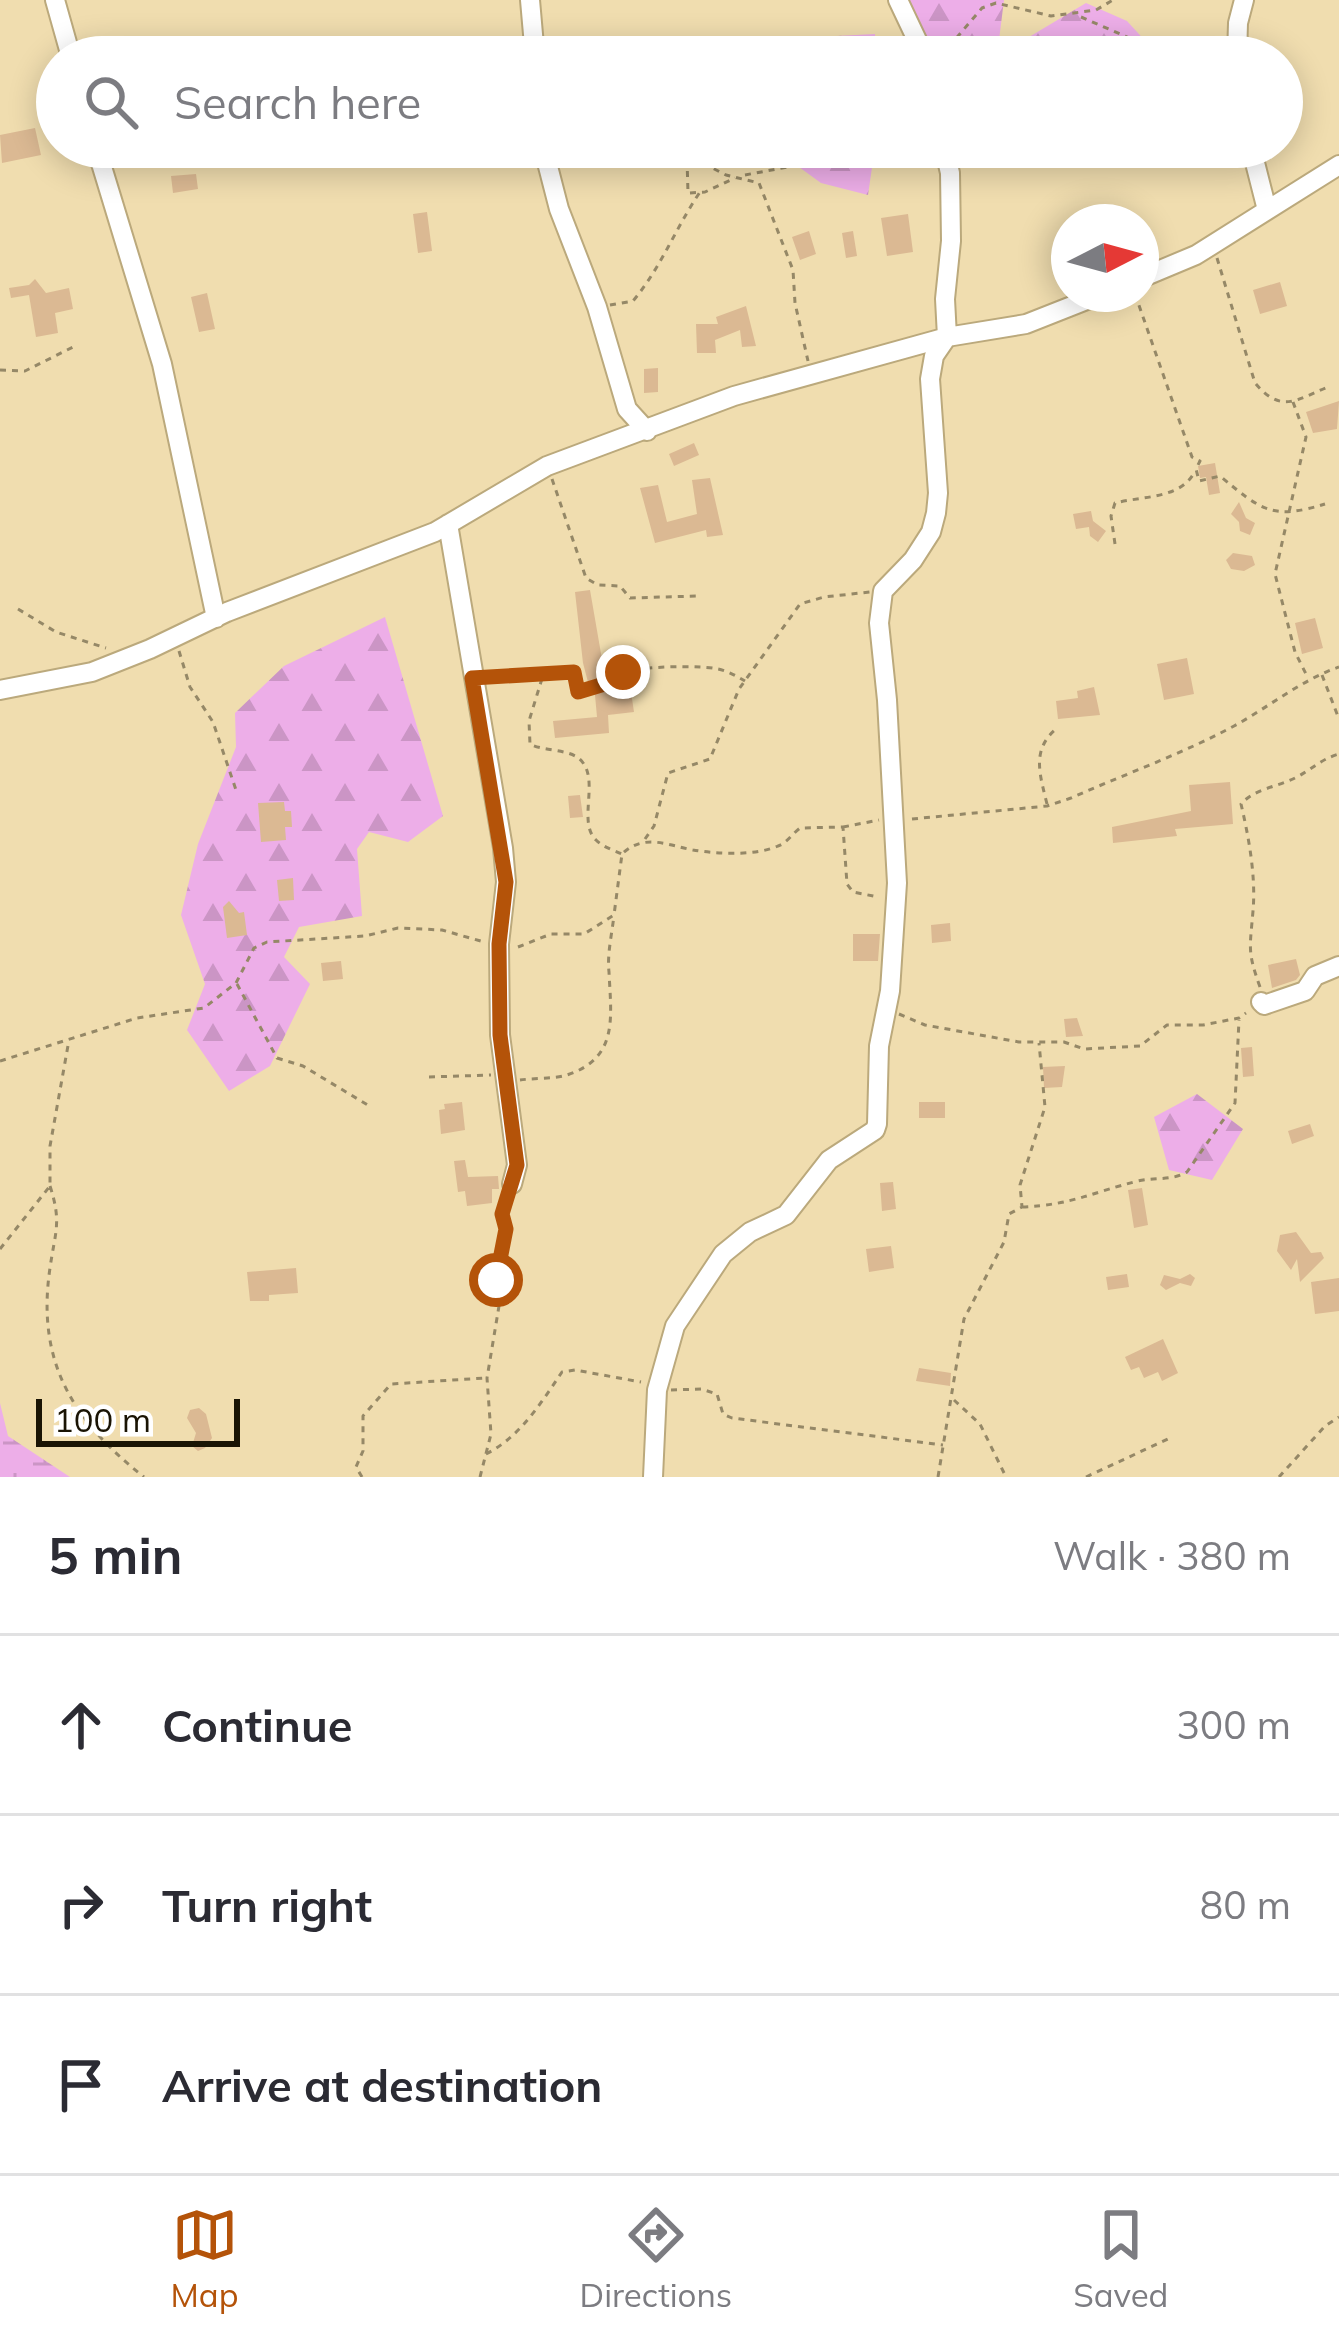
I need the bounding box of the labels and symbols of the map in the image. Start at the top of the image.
north arrow [1051,204,1159,312]
route end [596,645,650,699]
route start [469,1253,523,1307]
scale bar [36,1393,240,1446]

